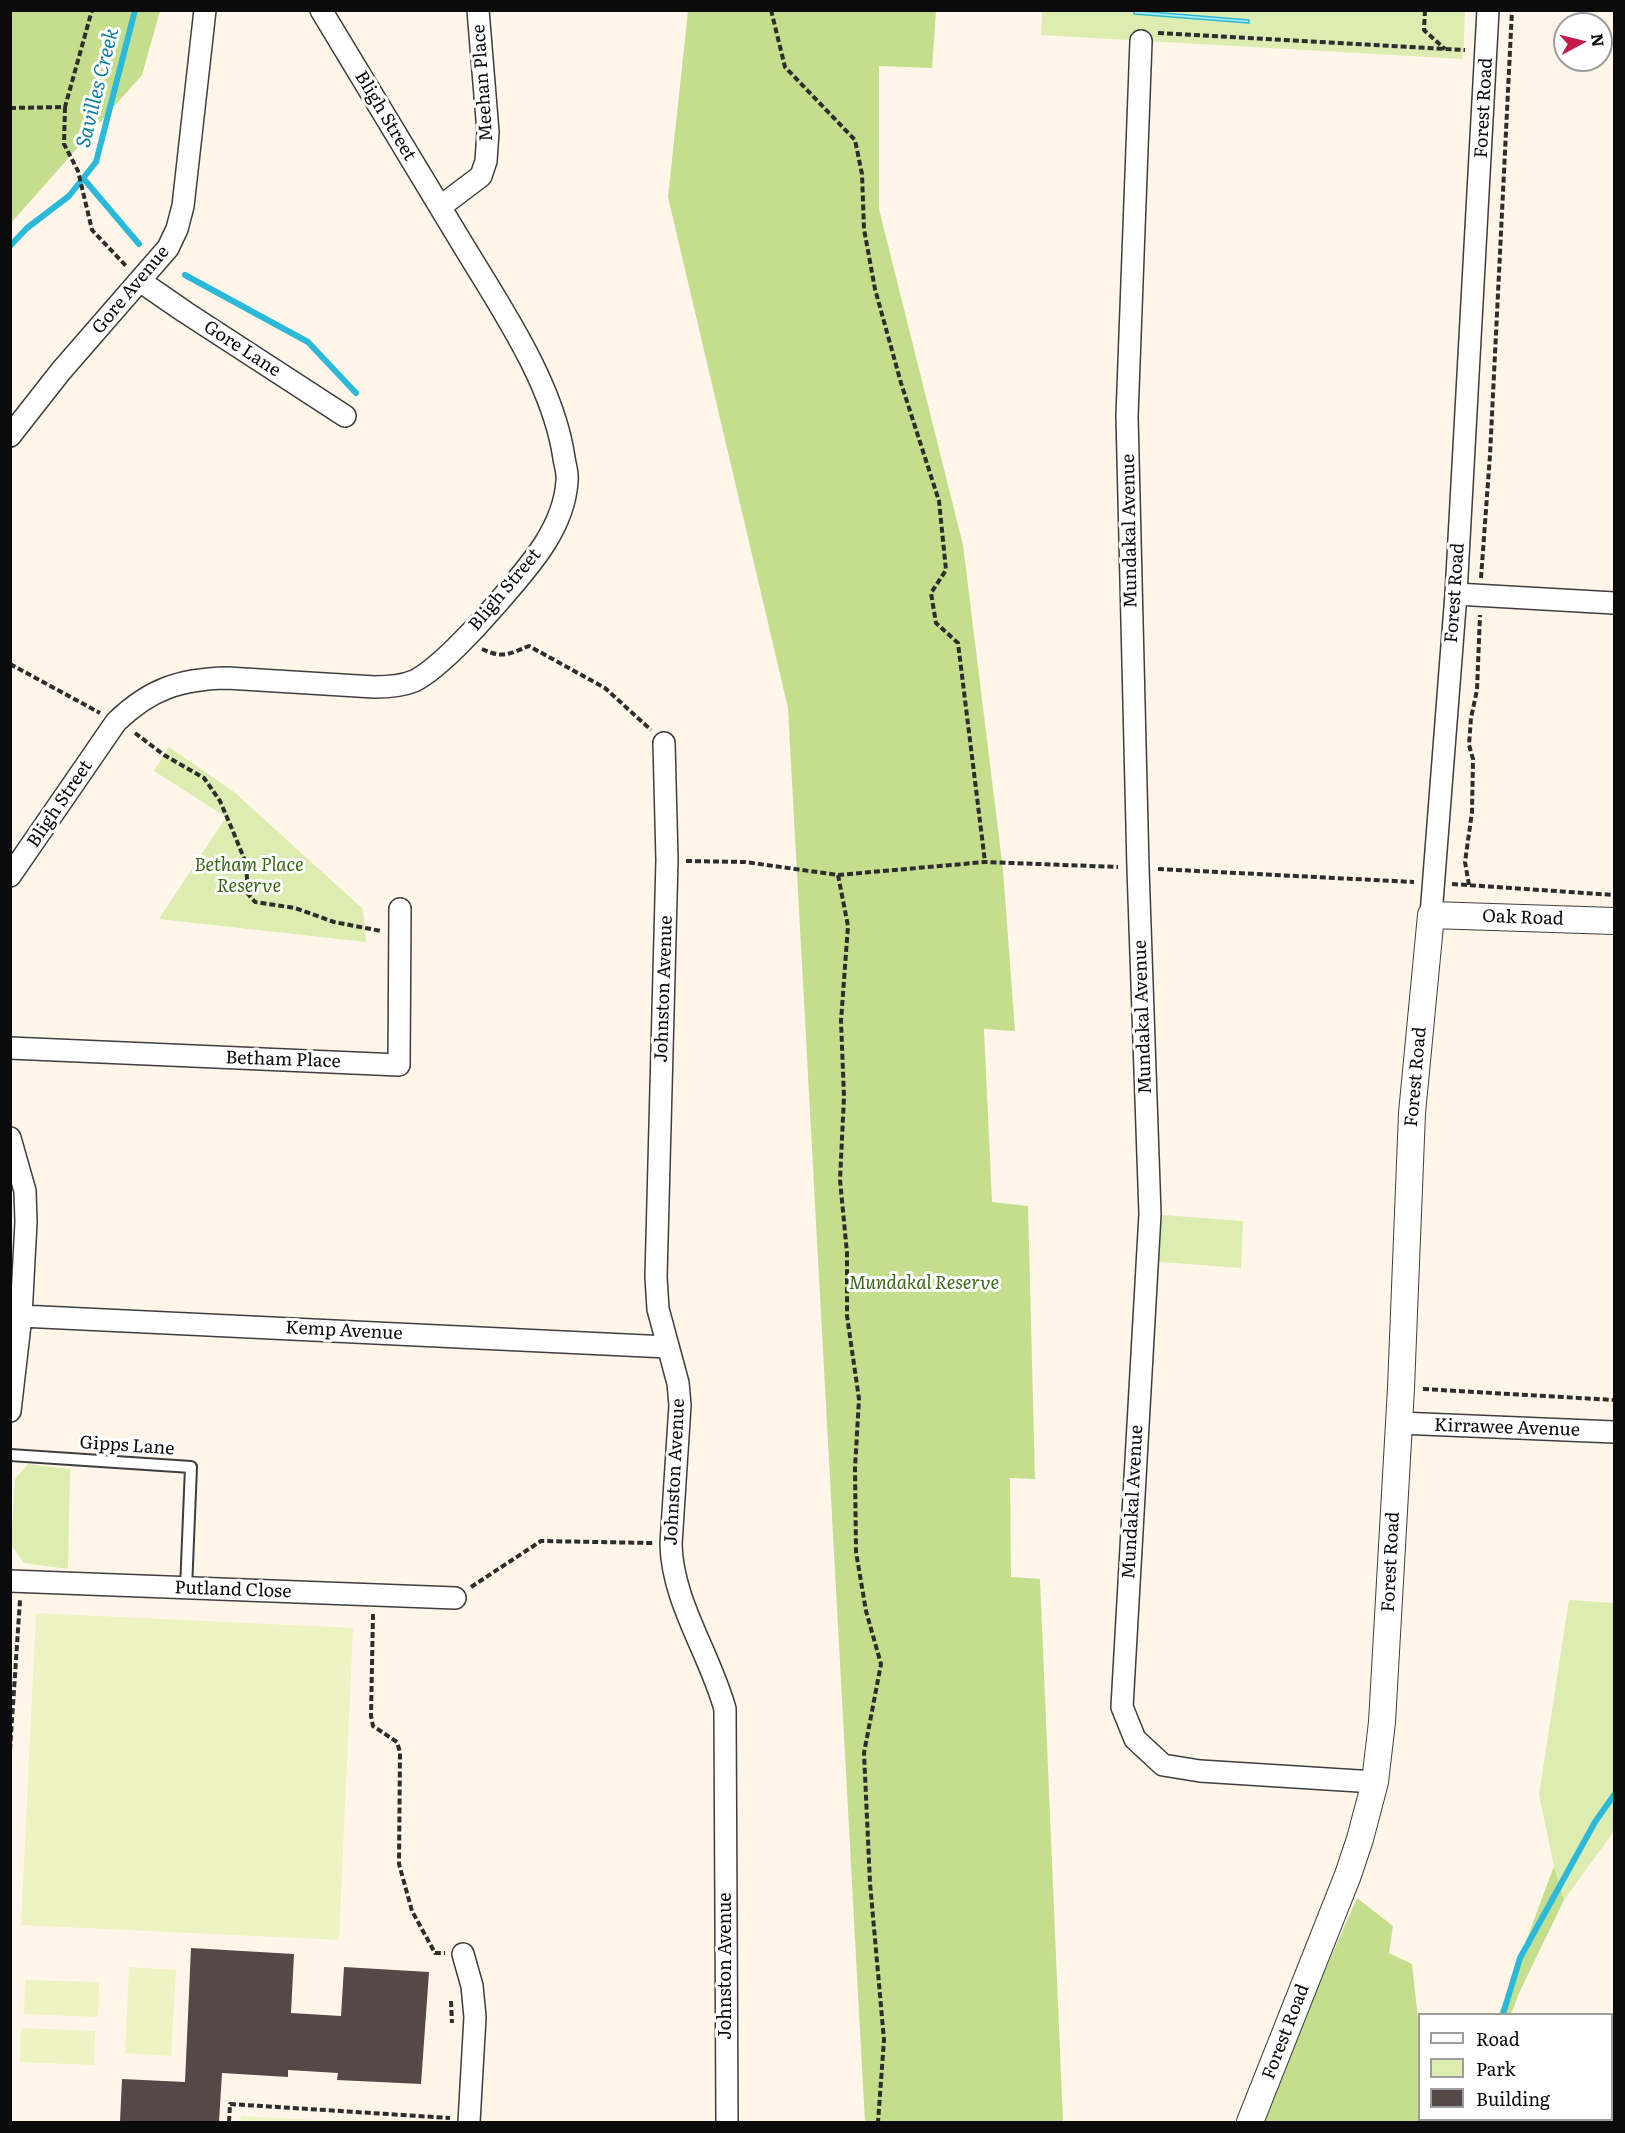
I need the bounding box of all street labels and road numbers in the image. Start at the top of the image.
street label: Meehan Place [468,24,498,142]
street label: Forest Road [1471,57,1497,159]
street label: Bligh Street [350,67,420,165]
street label: Gore Avenue [88,242,174,338]
street label: Gore Lane [200,316,284,382]
street label: Mundakal Avenue [1118,454,1142,608]
street label: Forest Road [1441,542,1469,644]
street label: Bligh Street [464,544,546,636]
street label: Bligh Street [23,756,97,852]
street label: Oak Road [1482,906,1564,930]
street label: Johnston Avenue [651,915,677,1063]
street label: Mundakal Avenue [1130,939,1156,1095]
street label: Forest Road [1401,1026,1431,1128]
street label: Betham Place [225,1047,341,1073]
street label: Kemp Avenue [285,1317,403,1345]
street label: Johnston Avenue [660,1398,690,1546]
street label: Kirrawee Avenue [1434,1415,1580,1441]
street label: Mundakal Avenue [1118,1424,1148,1580]
street label: Gipps Lane [79,1432,175,1460]
street label: Forest Road [1378,1511,1404,1613]
street label: Putland Close [174,1577,292,1603]
street label: Johnston Avenue [715,1892,737,2040]
street label: Forest Road [1258,1981,1314,2083]

